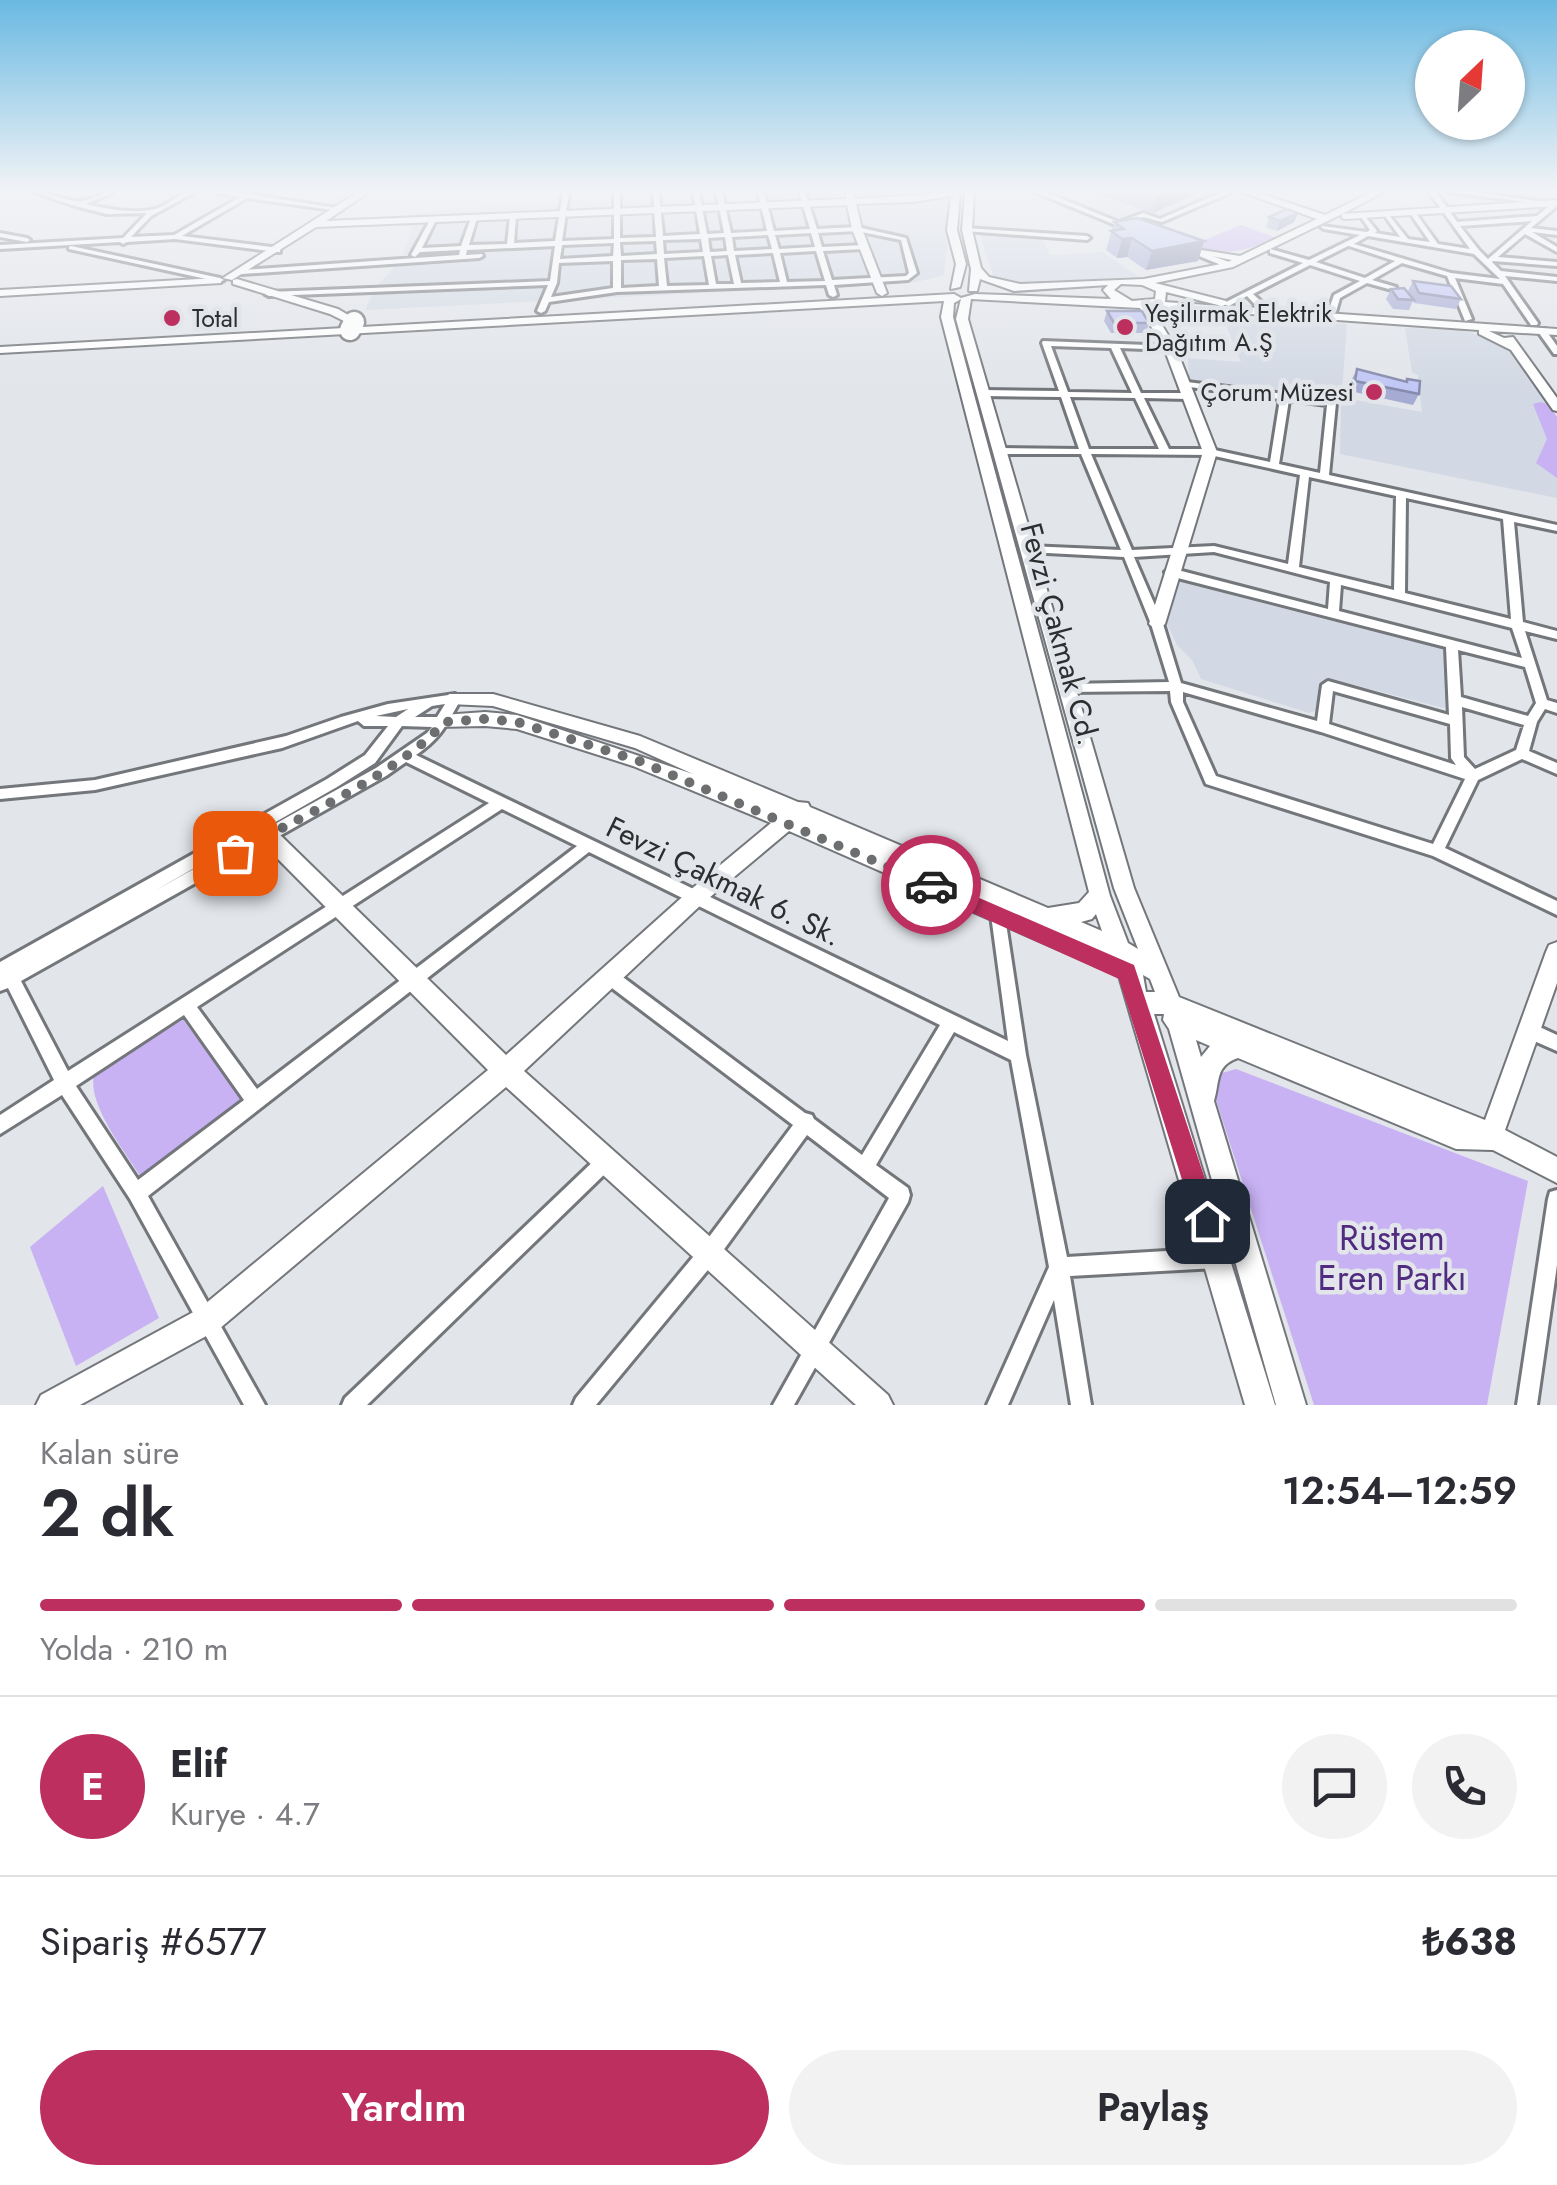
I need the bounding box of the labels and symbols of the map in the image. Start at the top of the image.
north arrow [1415,30,1525,140]
place label: Yeşilırmak Elektrik Dağıtım A.Ş [1145,295,1332,360]
place label: Total [192,300,239,336]
marker: Total [161,307,183,329]
marker: Yeşilırmak Elektrik Dağıtım A.Ş [1114,316,1136,338]
place label: Çorum Müzesi [1201,374,1354,410]
marker: Çorum Müzesi [1363,381,1385,403]
street label: Fevzi Çakmak Cd. [1010,518,1110,750]
street label: Fevzi Çakmak 6. Sk. [599,805,849,957]
pin [193,811,278,896]
courier [881,835,981,935]
pin [1165,1179,1250,1264]
park label: Rüstem Eren Parkı [1317,1213,1467,1303]

